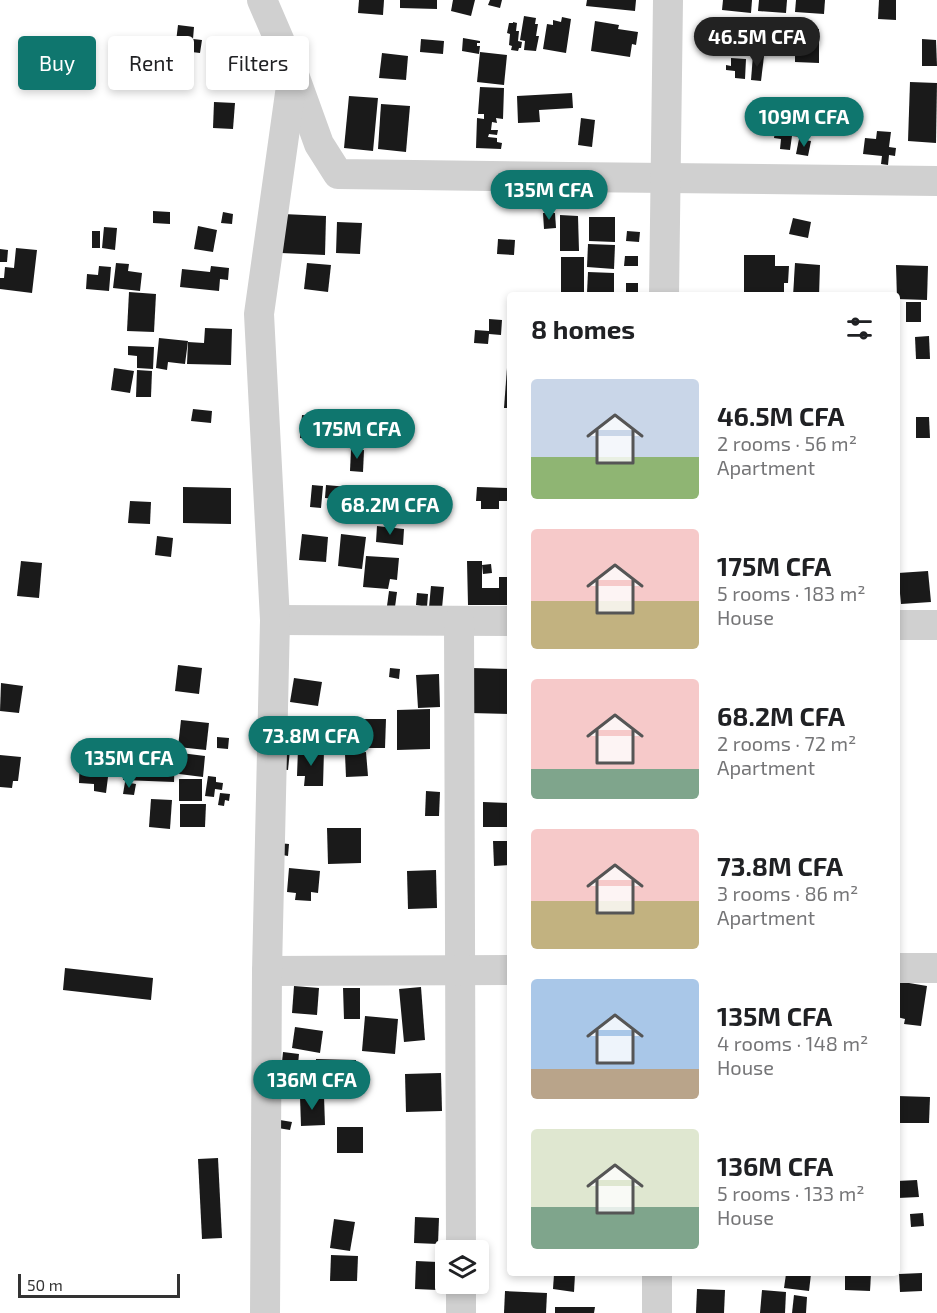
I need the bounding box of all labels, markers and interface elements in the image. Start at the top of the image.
pin: 46.5M CFA [688,17,826,68]
text: 46.5M CFA [708,24,806,48]
chip: Buy [18,36,96,90]
chip: Rent [108,36,194,90]
chip: Filters [206,36,309,90]
pin: 109M CFA [742,97,866,148]
text: 109M CFA [759,104,849,128]
pin: 135M CFA [487,170,611,221]
text: 135M CFA [505,177,593,201]
icon: filters [843,312,876,345]
text: 8 homes [531,313,635,344]
text: 46.5M CFA [717,400,845,431]
icon: home [579,403,651,475]
pin: 175M CFA [295,409,419,460]
text: 175M CFA [313,416,401,440]
text: 2 rooms · 56 m² [717,431,857,455]
text: Apartment [717,455,815,479]
pin: 68.2M CFA [321,485,459,536]
text: 68.2M CFA [341,492,439,516]
text: 175M CFA [717,550,831,581]
icon: home [579,553,651,625]
text: 5 rooms · 183 m² [717,581,865,605]
text: House [717,605,774,629]
text: 68.2M CFA [717,700,845,731]
icon: home [579,703,651,775]
pin: 73.8M CFA [242,716,380,767]
text: 73.8M CFA [263,723,359,747]
text: 2 rooms · 72 m² [717,731,856,755]
pin: 135M CFA [67,738,191,789]
text: 135M CFA [85,745,173,769]
text: Apartment [717,755,815,779]
text: 73.8M CFA [717,850,843,881]
icon: home [579,853,651,925]
text: 3 rooms · 86 m² [717,881,858,905]
text: Apartment [717,905,815,929]
text: 135M CFA [717,1000,832,1031]
icon: home [579,1003,651,1075]
text: 4 rooms · 148 m² [717,1031,868,1055]
text: House [717,1055,774,1079]
pin: 136M CFA [250,1060,374,1111]
text: 136M CFA [267,1067,357,1091]
text: 136M CFA [717,1150,833,1181]
icon: home [579,1153,651,1225]
text: 5 rooms · 133 m² [717,1181,864,1205]
text: House [717,1205,774,1229]
map controls [435,1240,489,1294]
button: layers [435,1240,489,1294]
scale bar [18,1271,180,1298]
text: 50 m [27,1275,63,1294]

